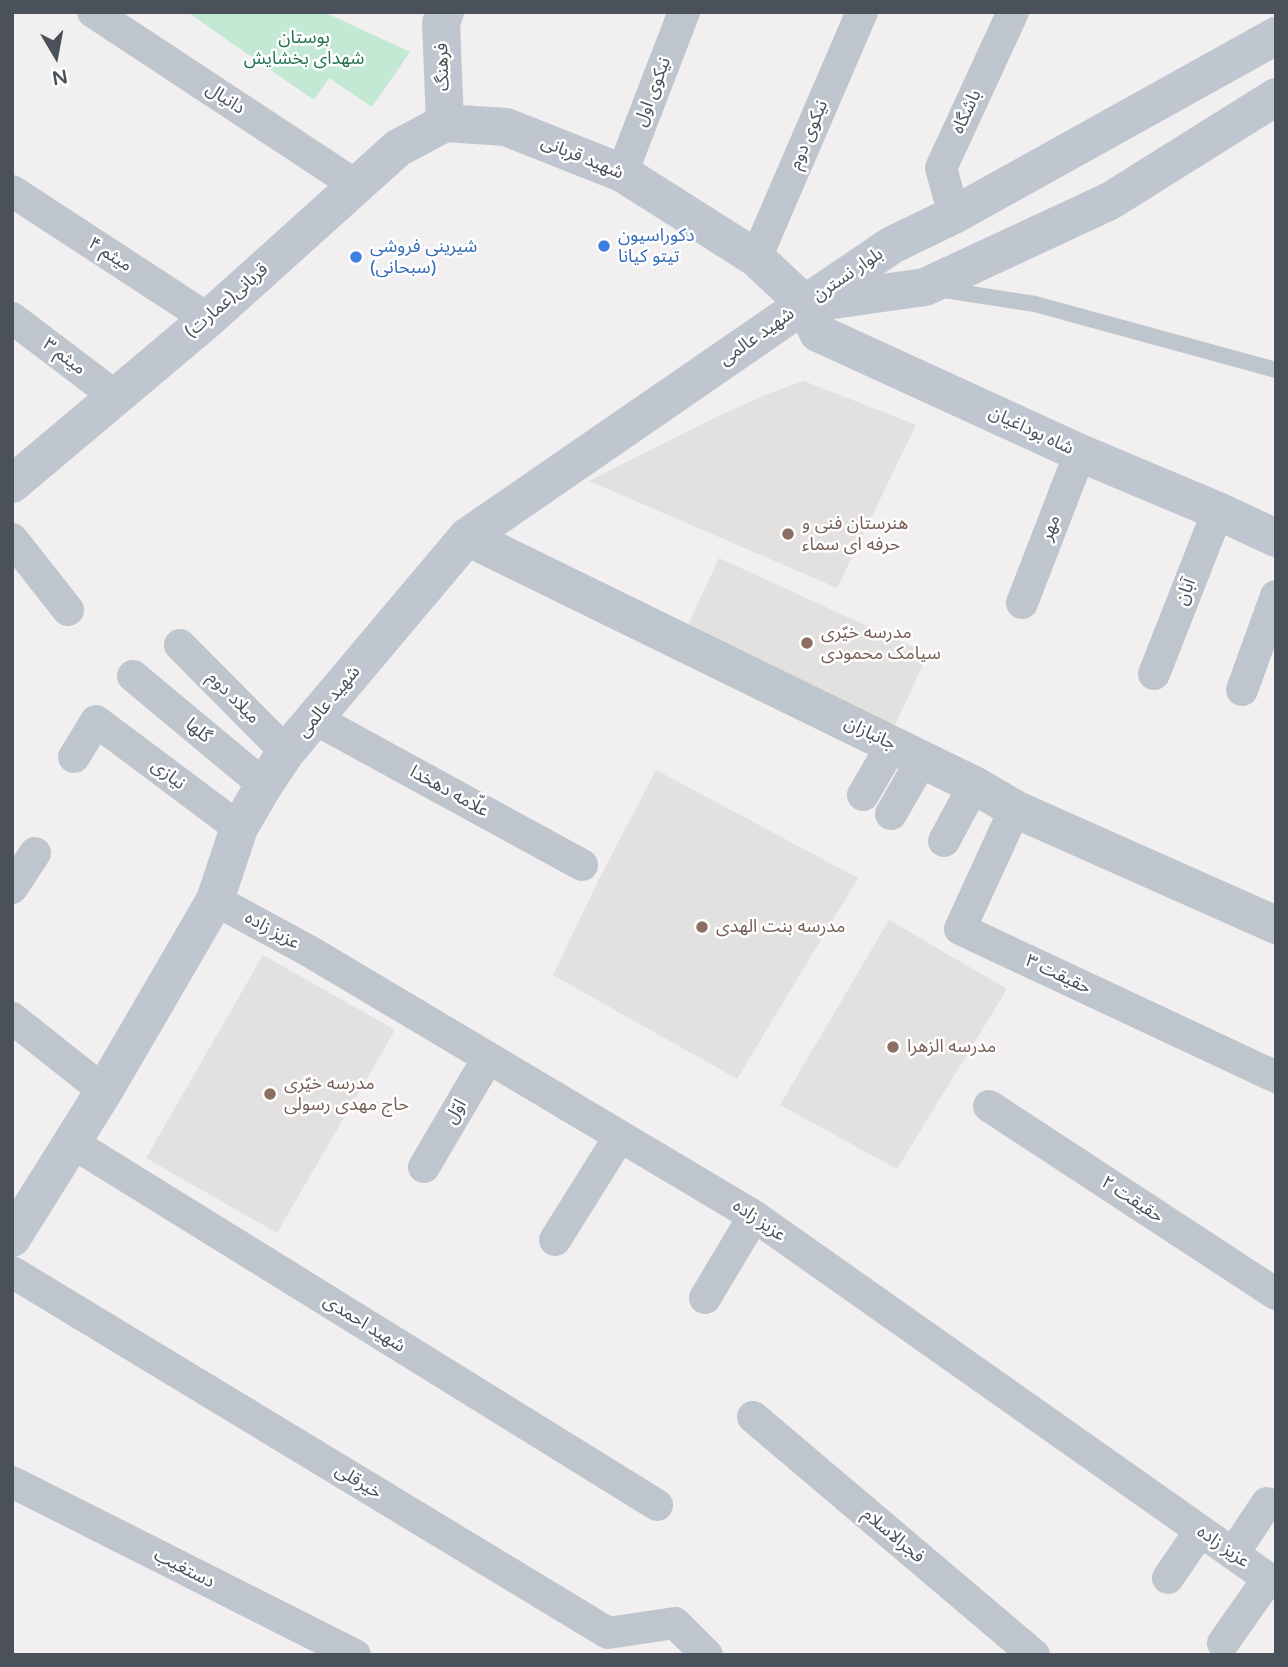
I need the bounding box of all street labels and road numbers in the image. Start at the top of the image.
street label: فرهنگ [431,42,455,92]
street label: نیکوی اول [630,54,676,130]
street label: دانیال [201,78,249,120]
street label: باشگاه [948,87,986,137]
street label: نیکوی دوم [785,97,833,173]
street label: شهید قربانی [538,132,626,184]
street label: میثم ۴ [84,233,136,277]
street label: بلوار نسترن [809,244,887,306]
street label: (عمارت)قربانی [181,259,273,343]
street label: شهید عالمی [715,303,799,371]
street label: میثم ۳ [38,334,90,380]
street label: شاه بوداغیان [985,402,1077,460]
street label: مهر [1036,512,1066,544]
street label: آبان [1171,576,1201,608]
street label: شهید عالمی [293,662,365,742]
street label: میلاد دوم [202,667,264,729]
street label: جانبازان [841,712,899,756]
street label: گلها [181,714,215,748]
street label: نیازی [147,755,189,795]
street label: علّامه دهخدا [406,761,492,823]
street label: عزیز زاده [241,907,303,955]
street label: حقیقت ۳ [1022,950,1094,1000]
street label: اوّل [440,1096,472,1128]
street label: حقیقت ۲ [1097,1172,1167,1228]
street label: عزیز زاده [728,1196,790,1246]
street label: شهید احمدی [319,1290,409,1358]
street label: خیرقلی [331,1460,385,1504]
street label: فجرالاسلام [858,1504,928,1568]
street label: عزیز زاده [1193,1521,1253,1573]
street label: دستغیب [150,1545,218,1593]

